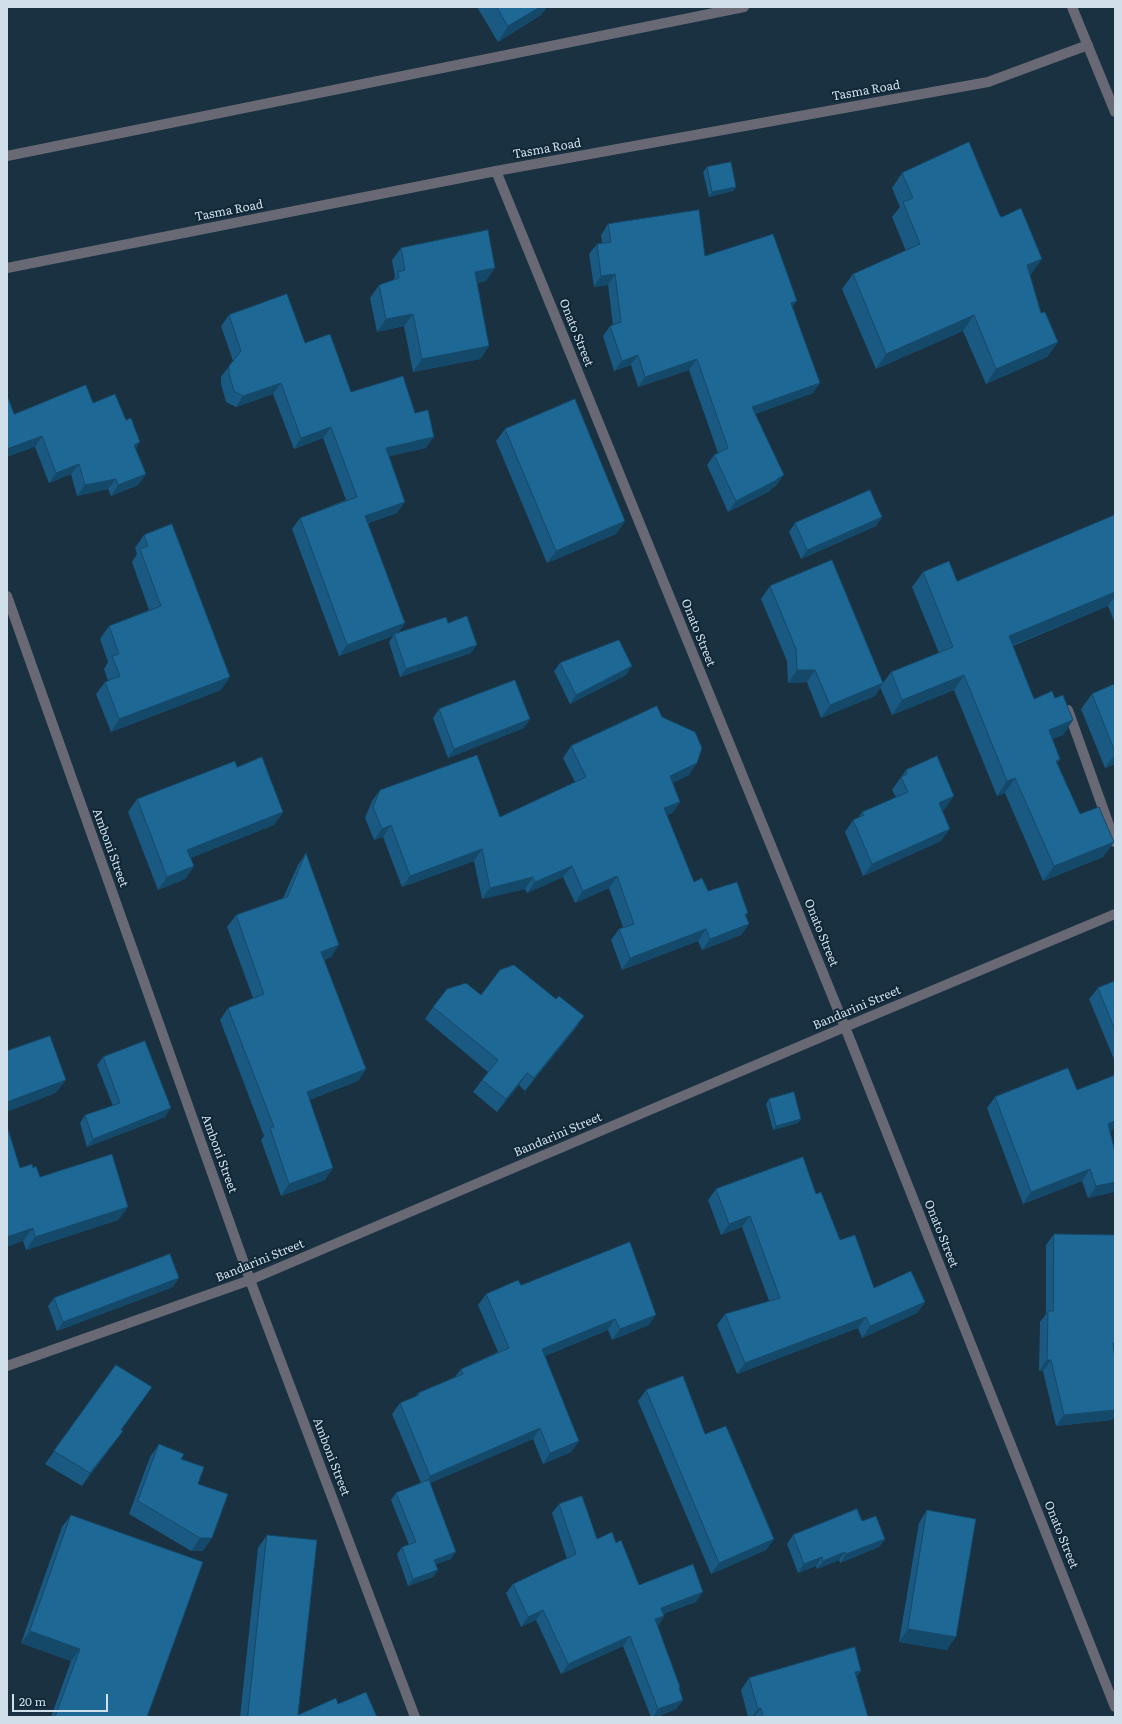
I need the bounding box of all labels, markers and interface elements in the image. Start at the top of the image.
street label: Tasma Road [831,78,901,104]
street label: Tasma Road [512,136,582,162]
street label: Tasma Road [194,197,264,225]
street label: Onato Street [556,297,596,369]
street label: Onato Street [678,597,718,669]
street label: Amboni Street [89,807,131,889]
street label: Onato Street [801,897,841,969]
street label: Bandarini Street [811,983,903,1033]
street label: Bandarini Street [512,1110,604,1160]
street label: Amboni Street [198,1113,240,1195]
street label: Onato Street [921,1198,961,1270]
street label: Bandarini Street [214,1237,306,1285]
street label: Amboni Street [309,1416,353,1498]
street label: Onato Street [1041,1499,1081,1571]
scale bar [14,1686,110,1712]
text: 20 m [19,1692,46,1710]

